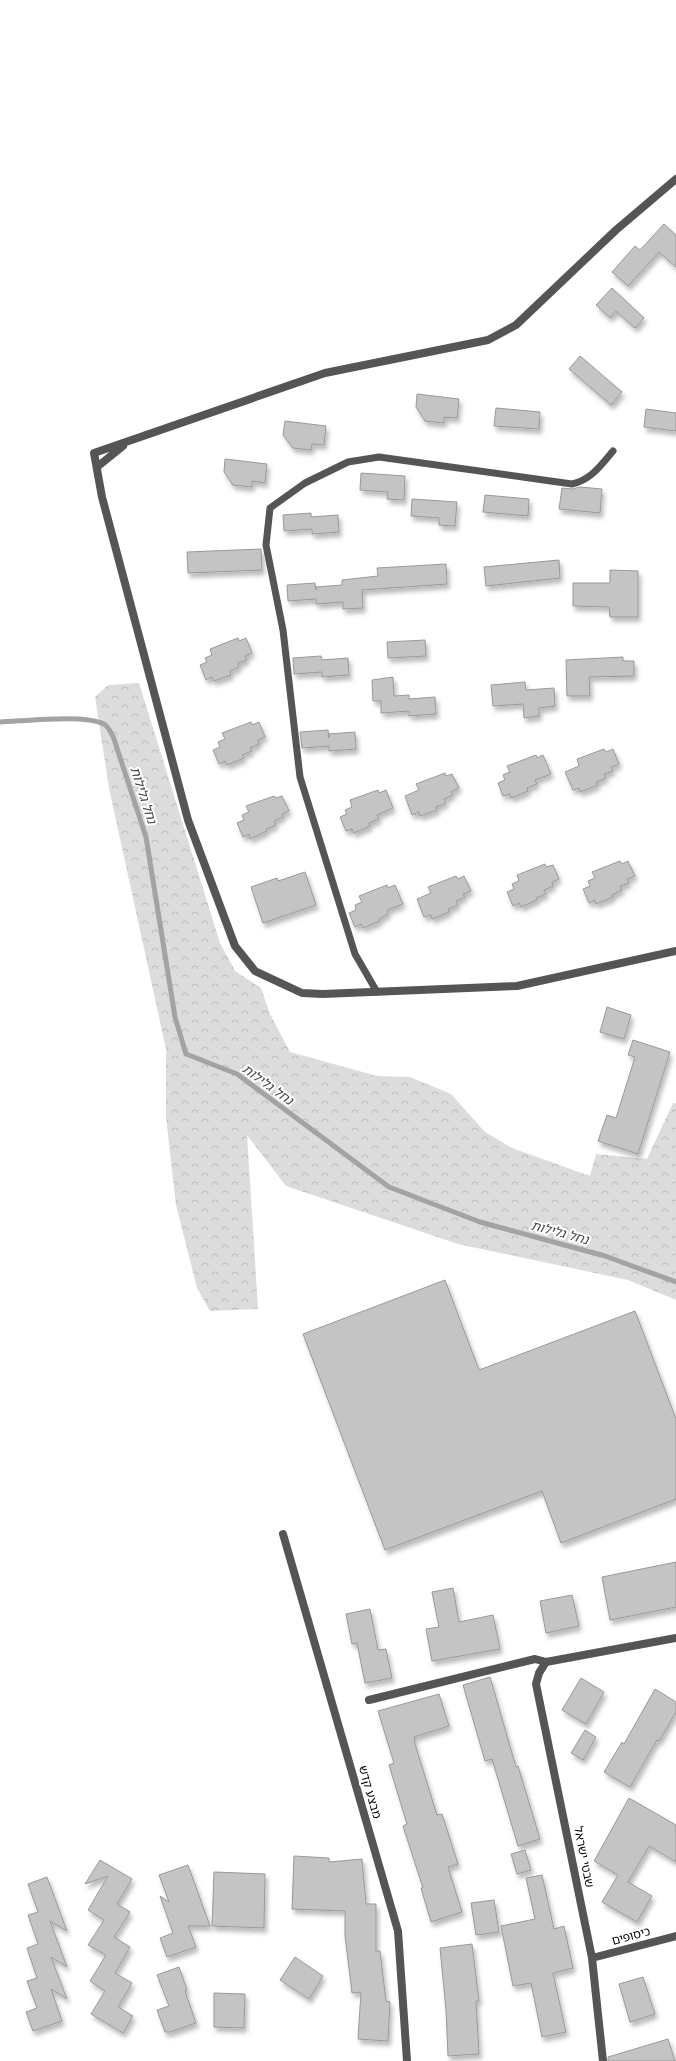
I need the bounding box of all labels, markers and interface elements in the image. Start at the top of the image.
water label: נחל גלילות [126,765,161,827]
water label: נחל גלילות [239,1060,297,1109]
water label: נחל גלילות [529,1217,592,1249]
street label: מבצע קדש [355,1764,385,1820]
street label: שבטי ישראל [570,1825,598,1889]
street label: כיסופים [610,1923,652,1949]

